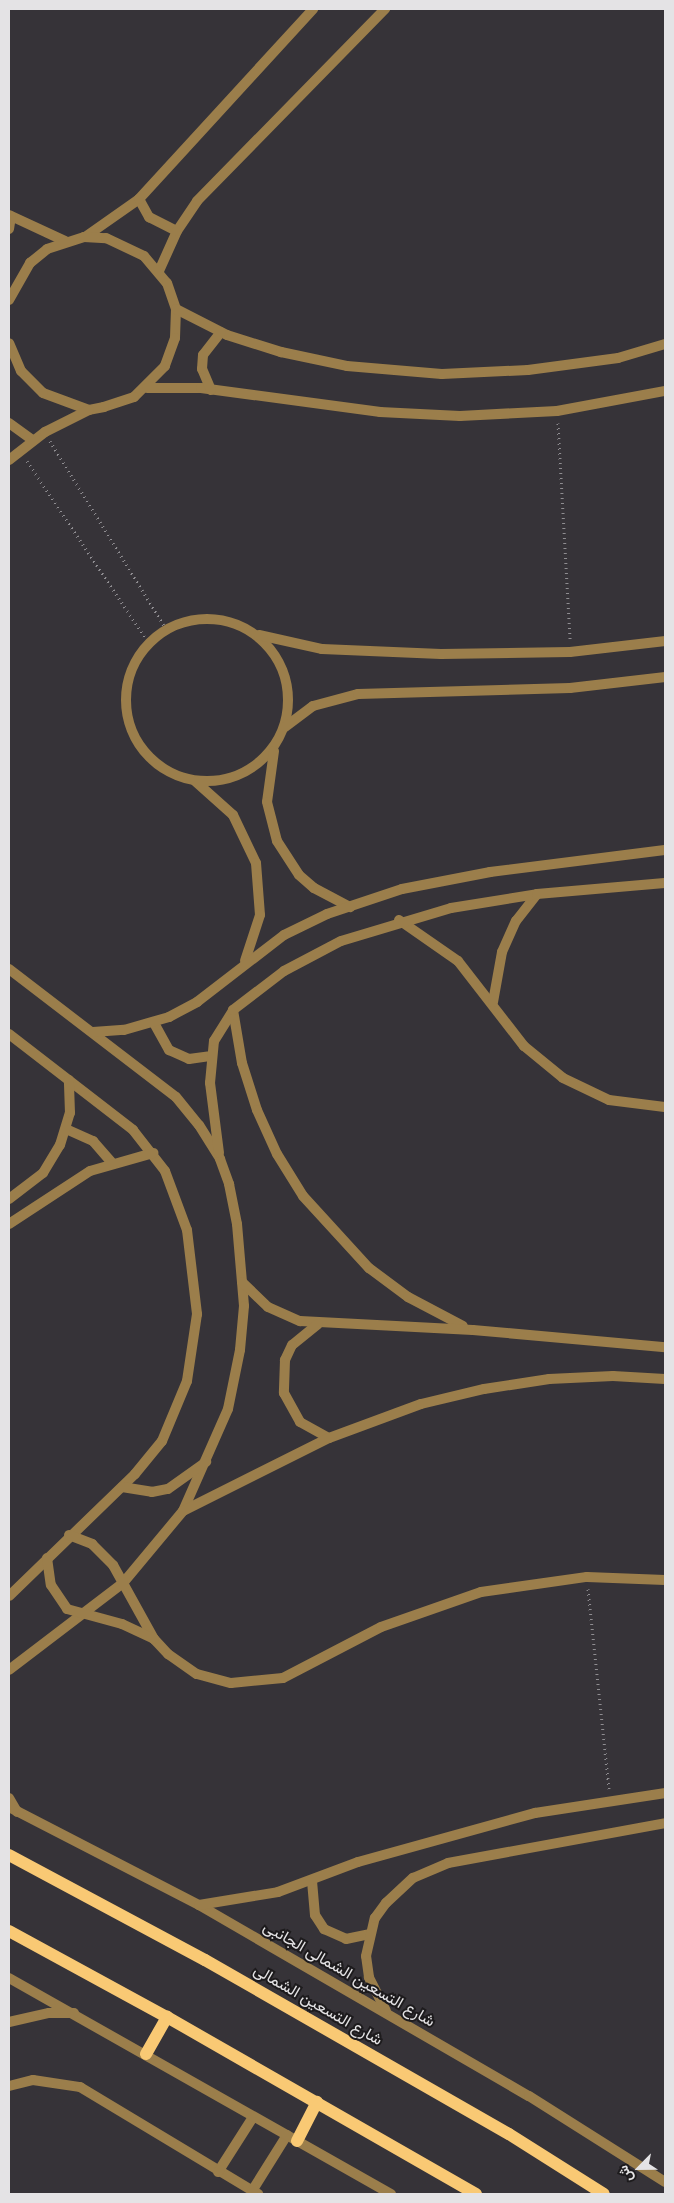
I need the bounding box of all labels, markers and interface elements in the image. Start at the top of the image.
street label: شارع التسعين الشمالى الجانبى [260,1917,438,2031]
street label: شارع التسعين الشمالى [250,1960,386,2050]
north arrow [614,2143,664,2193]
text: ش [614,2163,637,2185]

